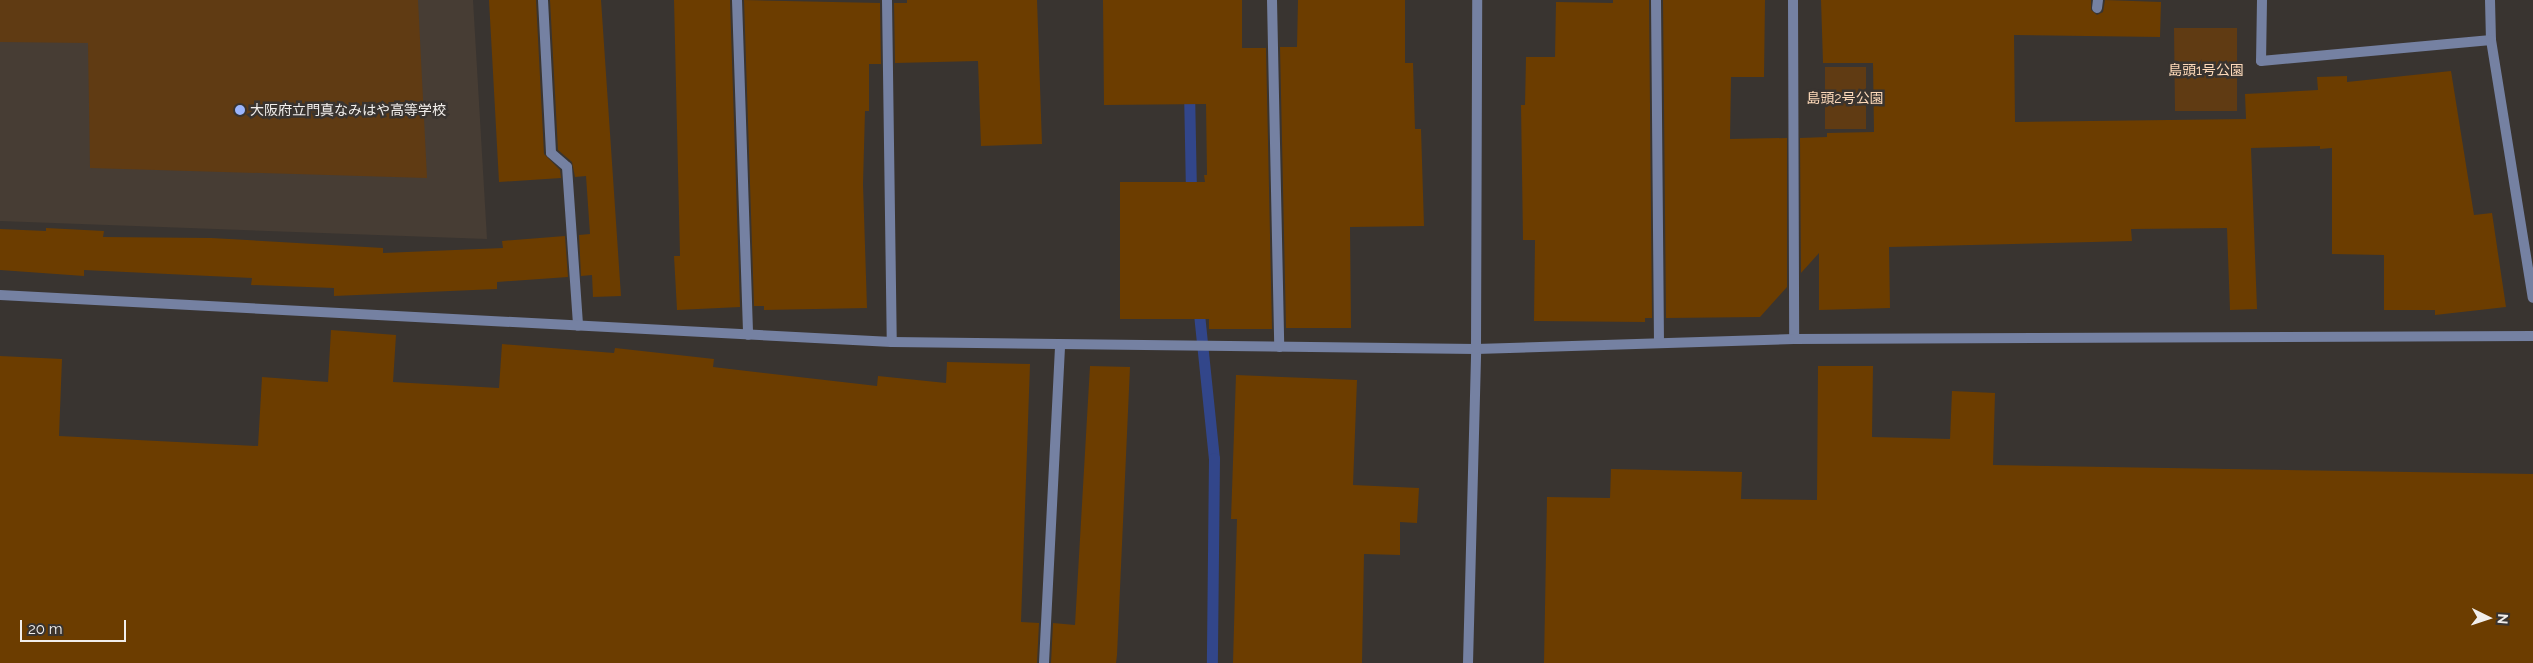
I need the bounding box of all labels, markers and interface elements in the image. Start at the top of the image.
park label: 島頭1号公園 [2168,62,2244,78]
park label: 島頭2号公園 [1806,90,1884,106]
place label: 大阪府立門真なみはや高等学校 [250,102,446,118]
marker: 大阪府立門真なみはや高等学校 [234,104,246,116]
north arrow [2463,593,2513,643]
scale bar [22,610,129,642]
text: N [2495,613,2511,625]
text: 20 m [28,620,63,638]

